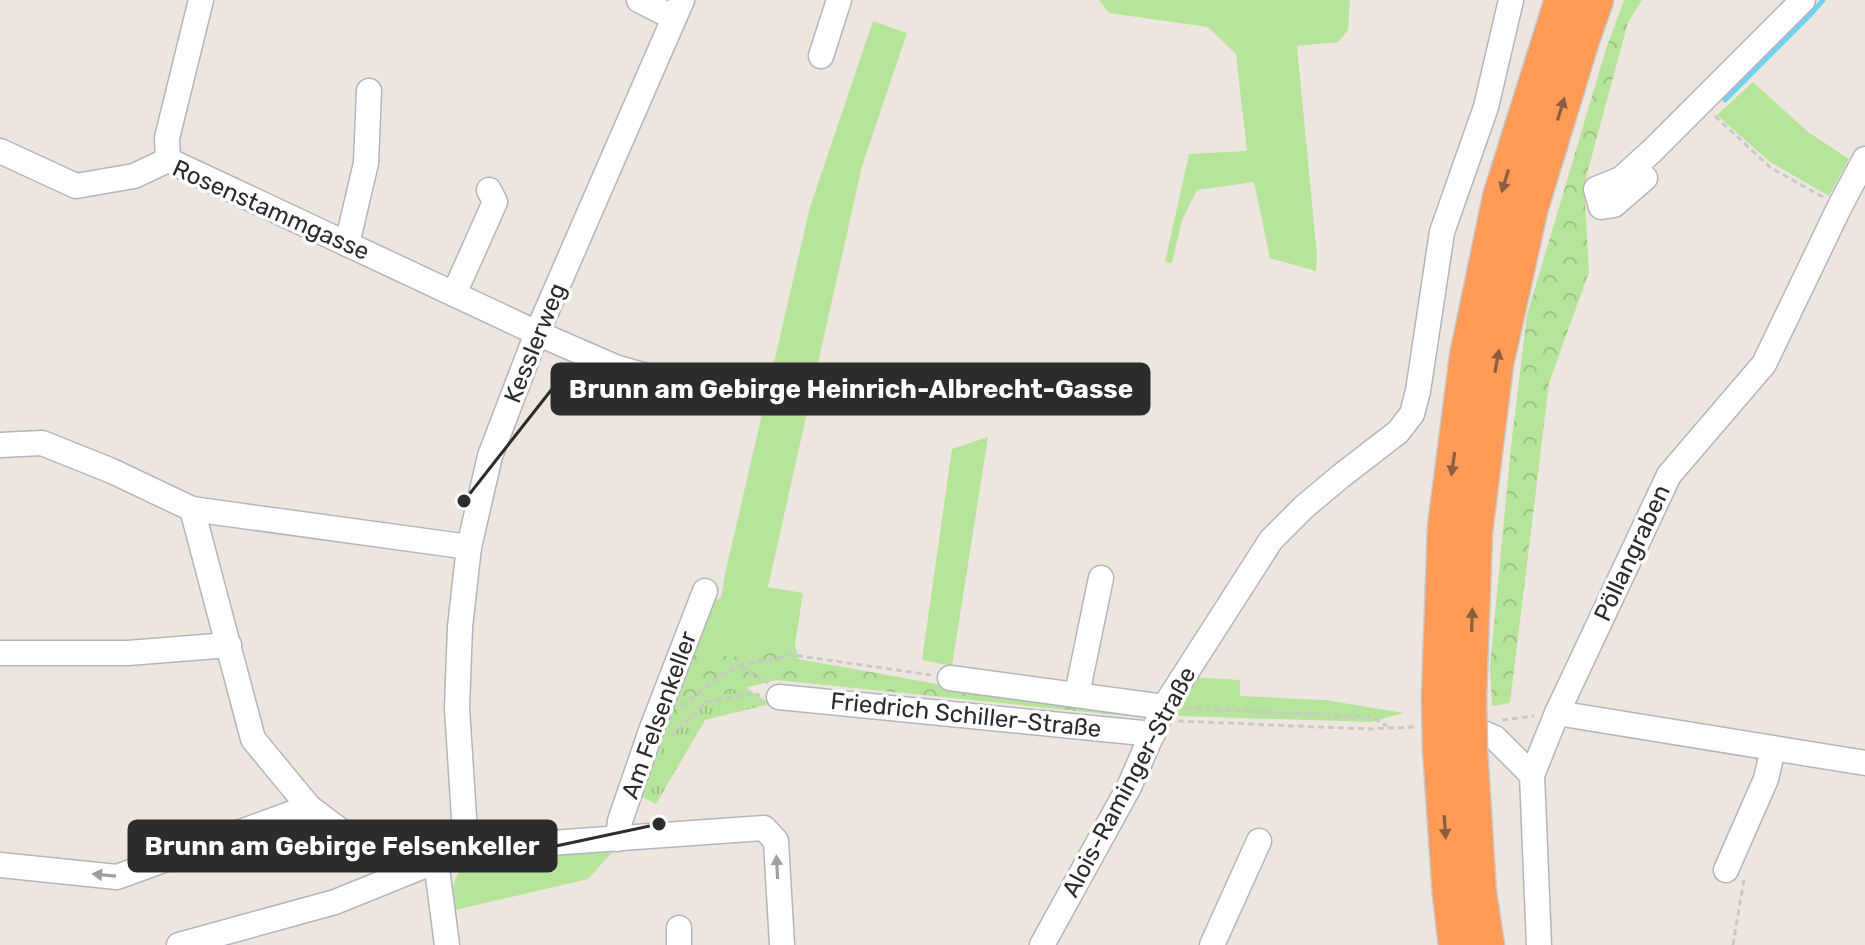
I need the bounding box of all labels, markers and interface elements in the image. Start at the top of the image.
one-way arrow [1555,97,1568,121]
street label: Rosenstammgasse [168,154,374,266]
one-way arrow [1498,170,1511,194]
street label: Kesslerweg [498,279,572,407]
one-way arrow [1492,348,1504,373]
callout: Brunn am Gebirge Heinrich-Albrecht-Gasse [552,364,1149,414]
text: Brunn am Gebirge Heinrich-Albrecht-Gasse [569,374,1133,405]
one-way arrow [1446,452,1459,477]
street label: Pöllangraben [1588,480,1676,626]
one-way arrow [1465,607,1478,632]
street label: Am Felsenkeller [616,628,702,802]
street label: Alois-Raminger-Straße [1056,662,1202,902]
street label: Friedrich Schiller-Straße [829,687,1103,743]
one-way arrow [1439,815,1452,840]
callout: Brunn am Gebirge Felsenkeller [129,821,556,871]
text: Brunn am Gebirge Felsenkeller [144,831,540,862]
one-way arrow [771,854,784,879]
one-way arrow [91,869,116,882]

